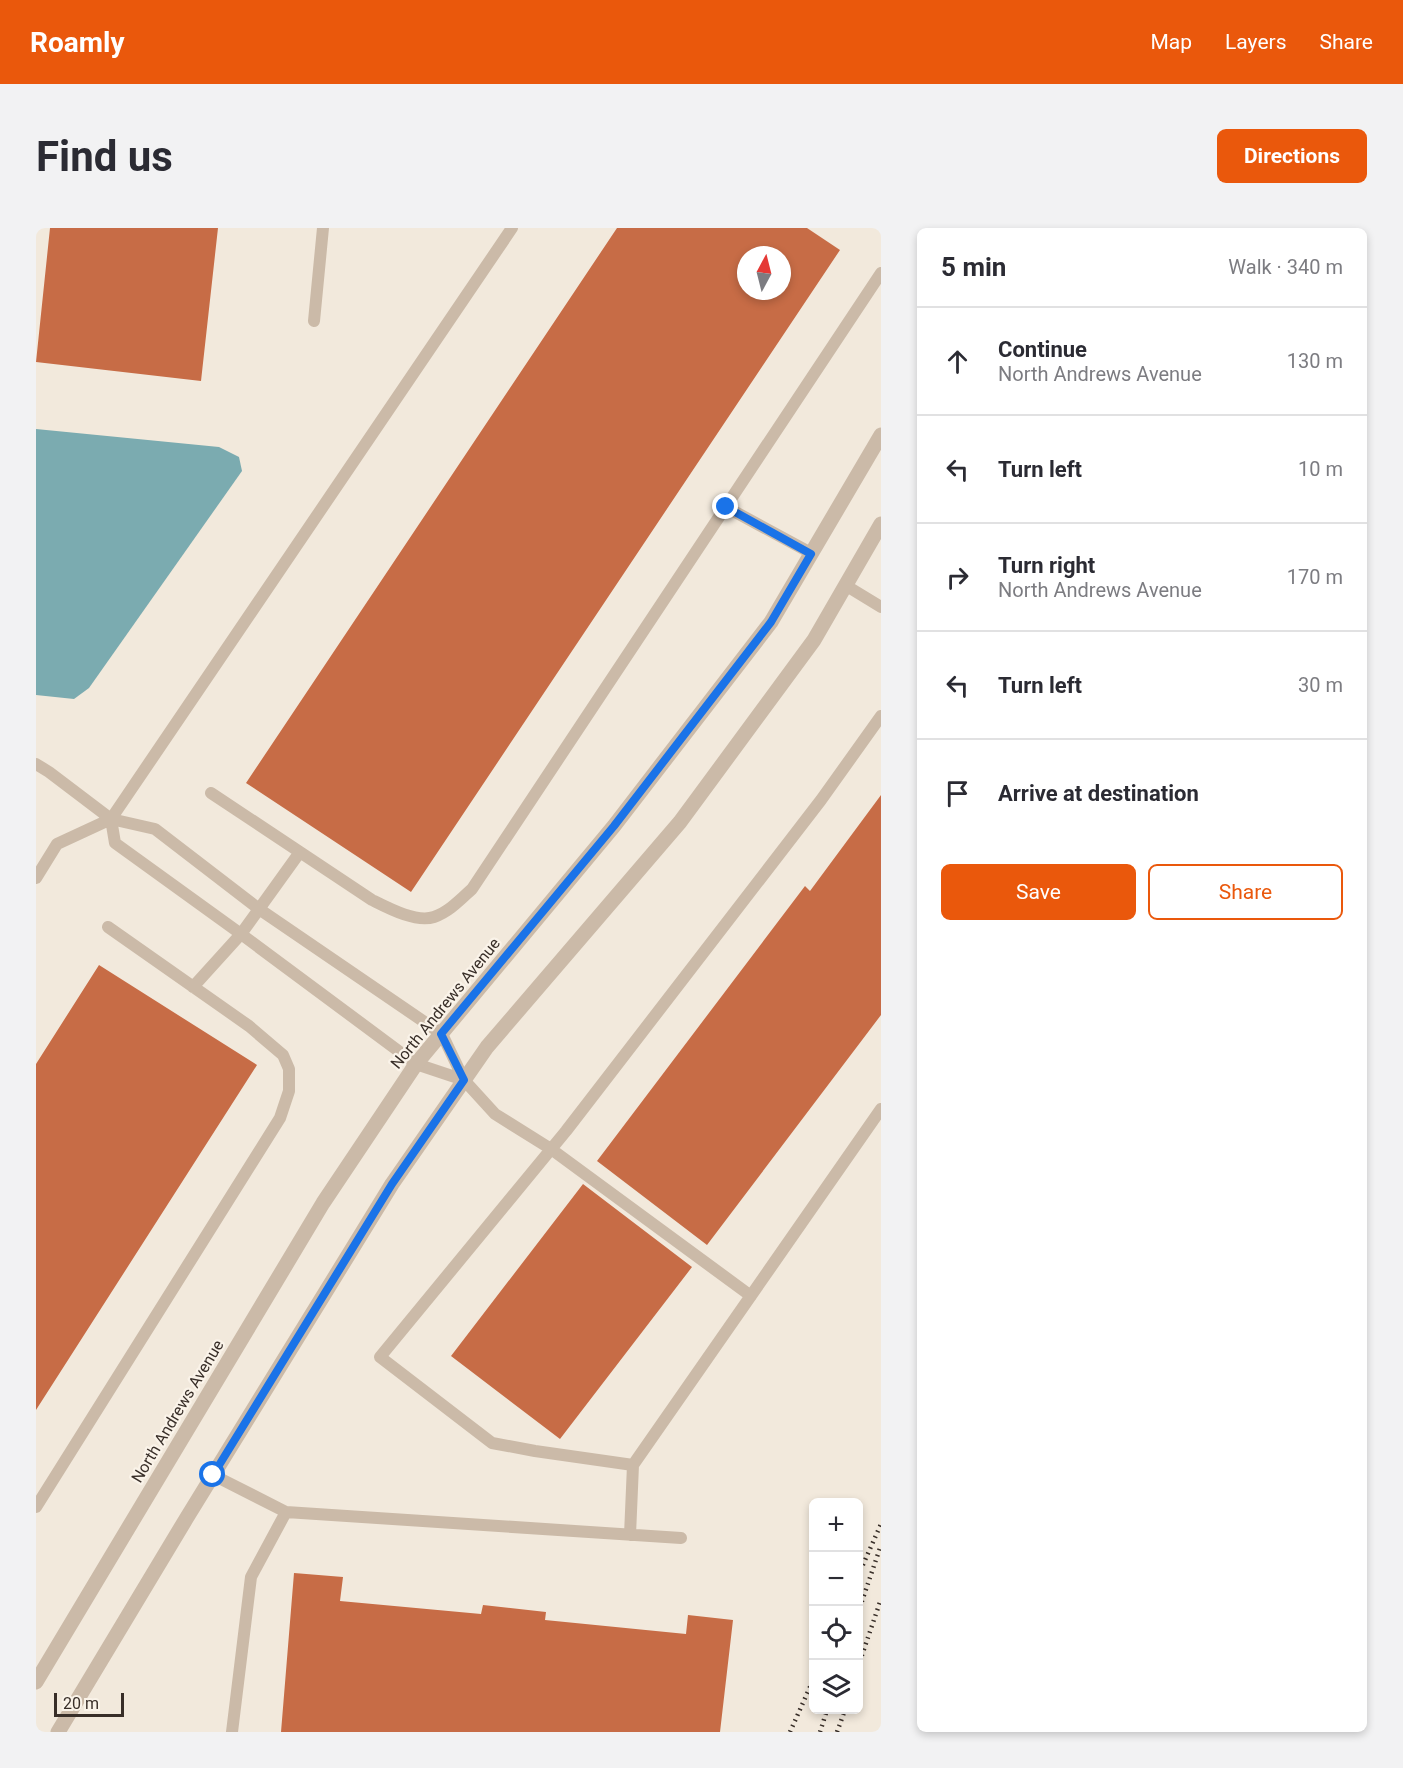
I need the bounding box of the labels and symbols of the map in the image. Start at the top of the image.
north arrow [737,246,791,300]
route end [712,493,738,519]
street label: North Andrews Avenue [387,934,504,1073]
street label: North Andrews Avenue [127,1337,228,1486]
route start [199,1461,225,1487]
scale bar [54,1690,124,1718]

